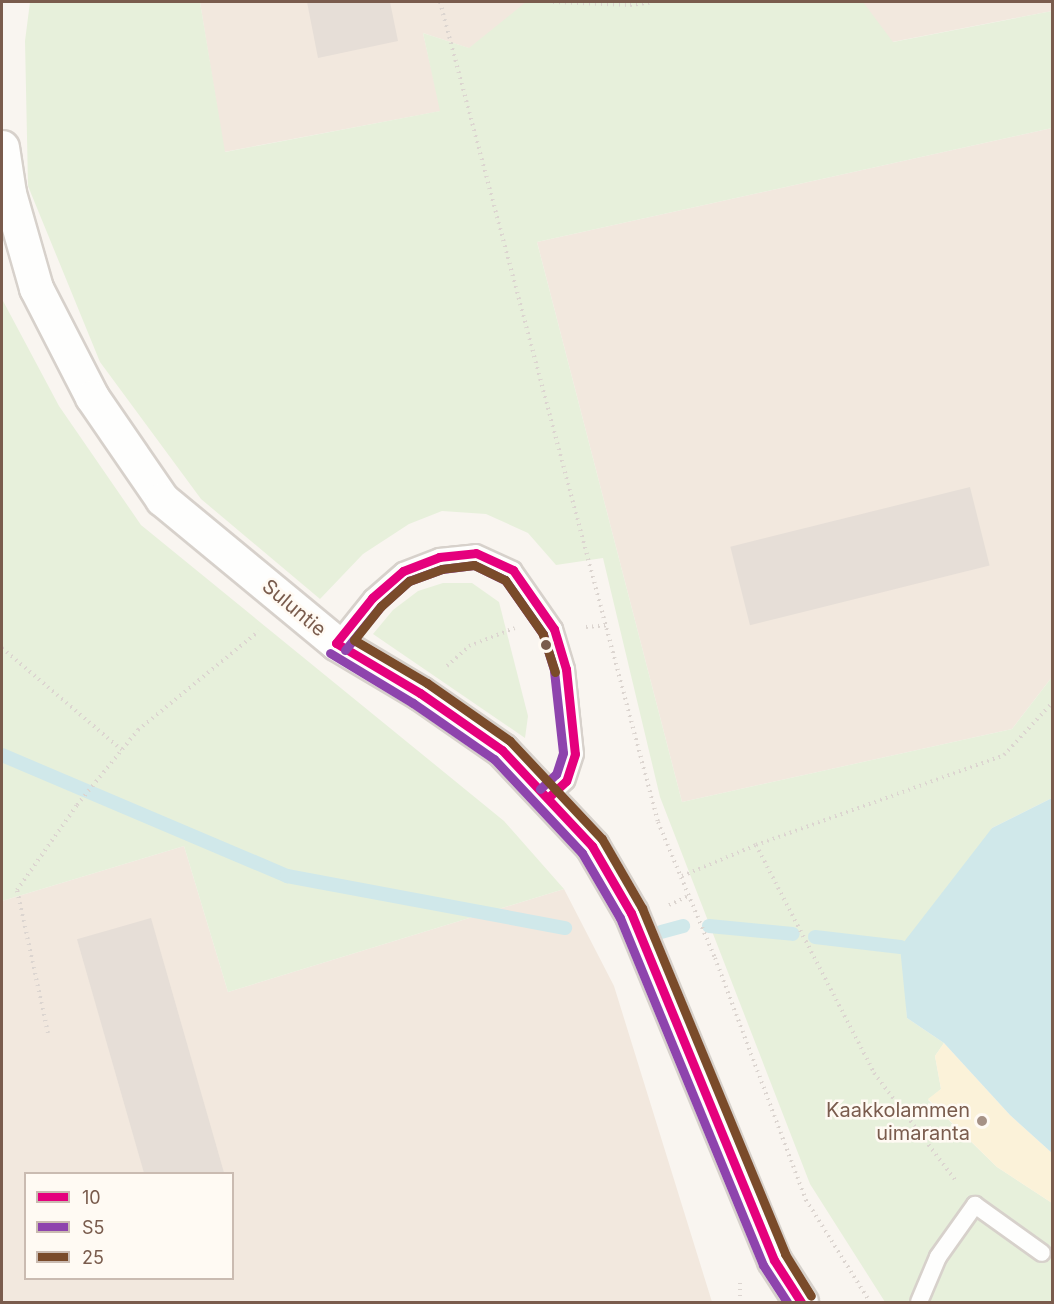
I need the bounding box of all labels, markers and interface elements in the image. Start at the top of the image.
street label: Suluntie [257,574,331,642]
unlabelled marker [540,639,552,651]
place label: Kaakkolammen uimaranta [826,1098,970,1145]
marker: Kaakkolammen uimaranta [975,1114,989,1128]
legend [24,1172,234,1280]
text: 10 [82,1187,101,1208]
text: S5 [82,1217,105,1238]
text: 25 [82,1247,104,1268]

